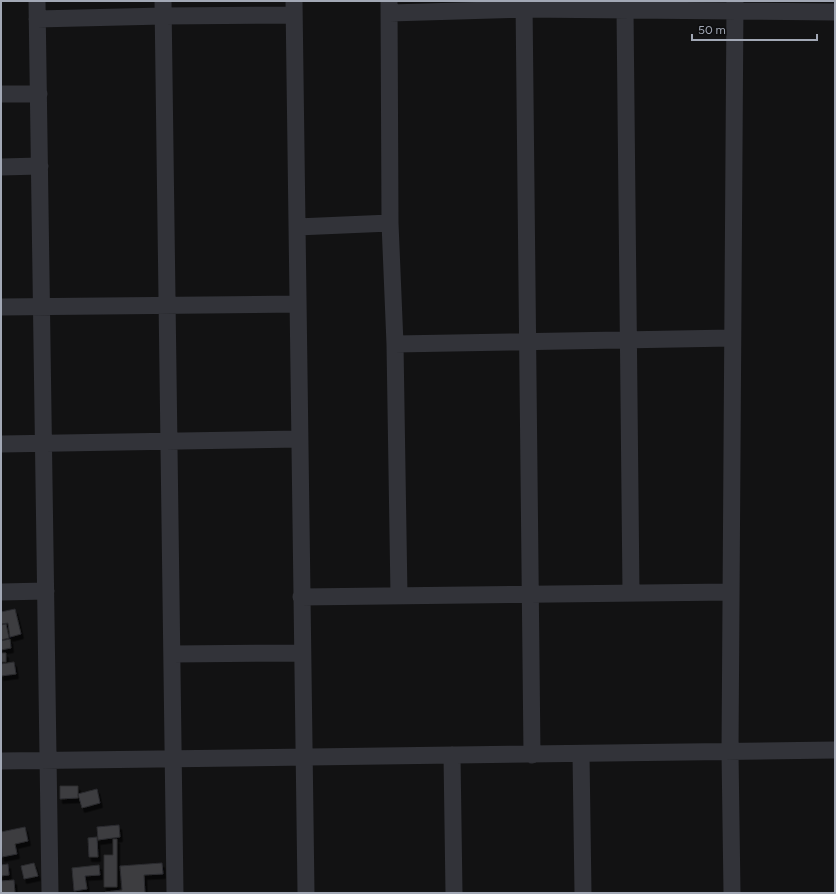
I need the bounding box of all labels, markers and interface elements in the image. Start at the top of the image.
scale bar [692,16,817,42]
text: 50 m [698,23,726,37]

